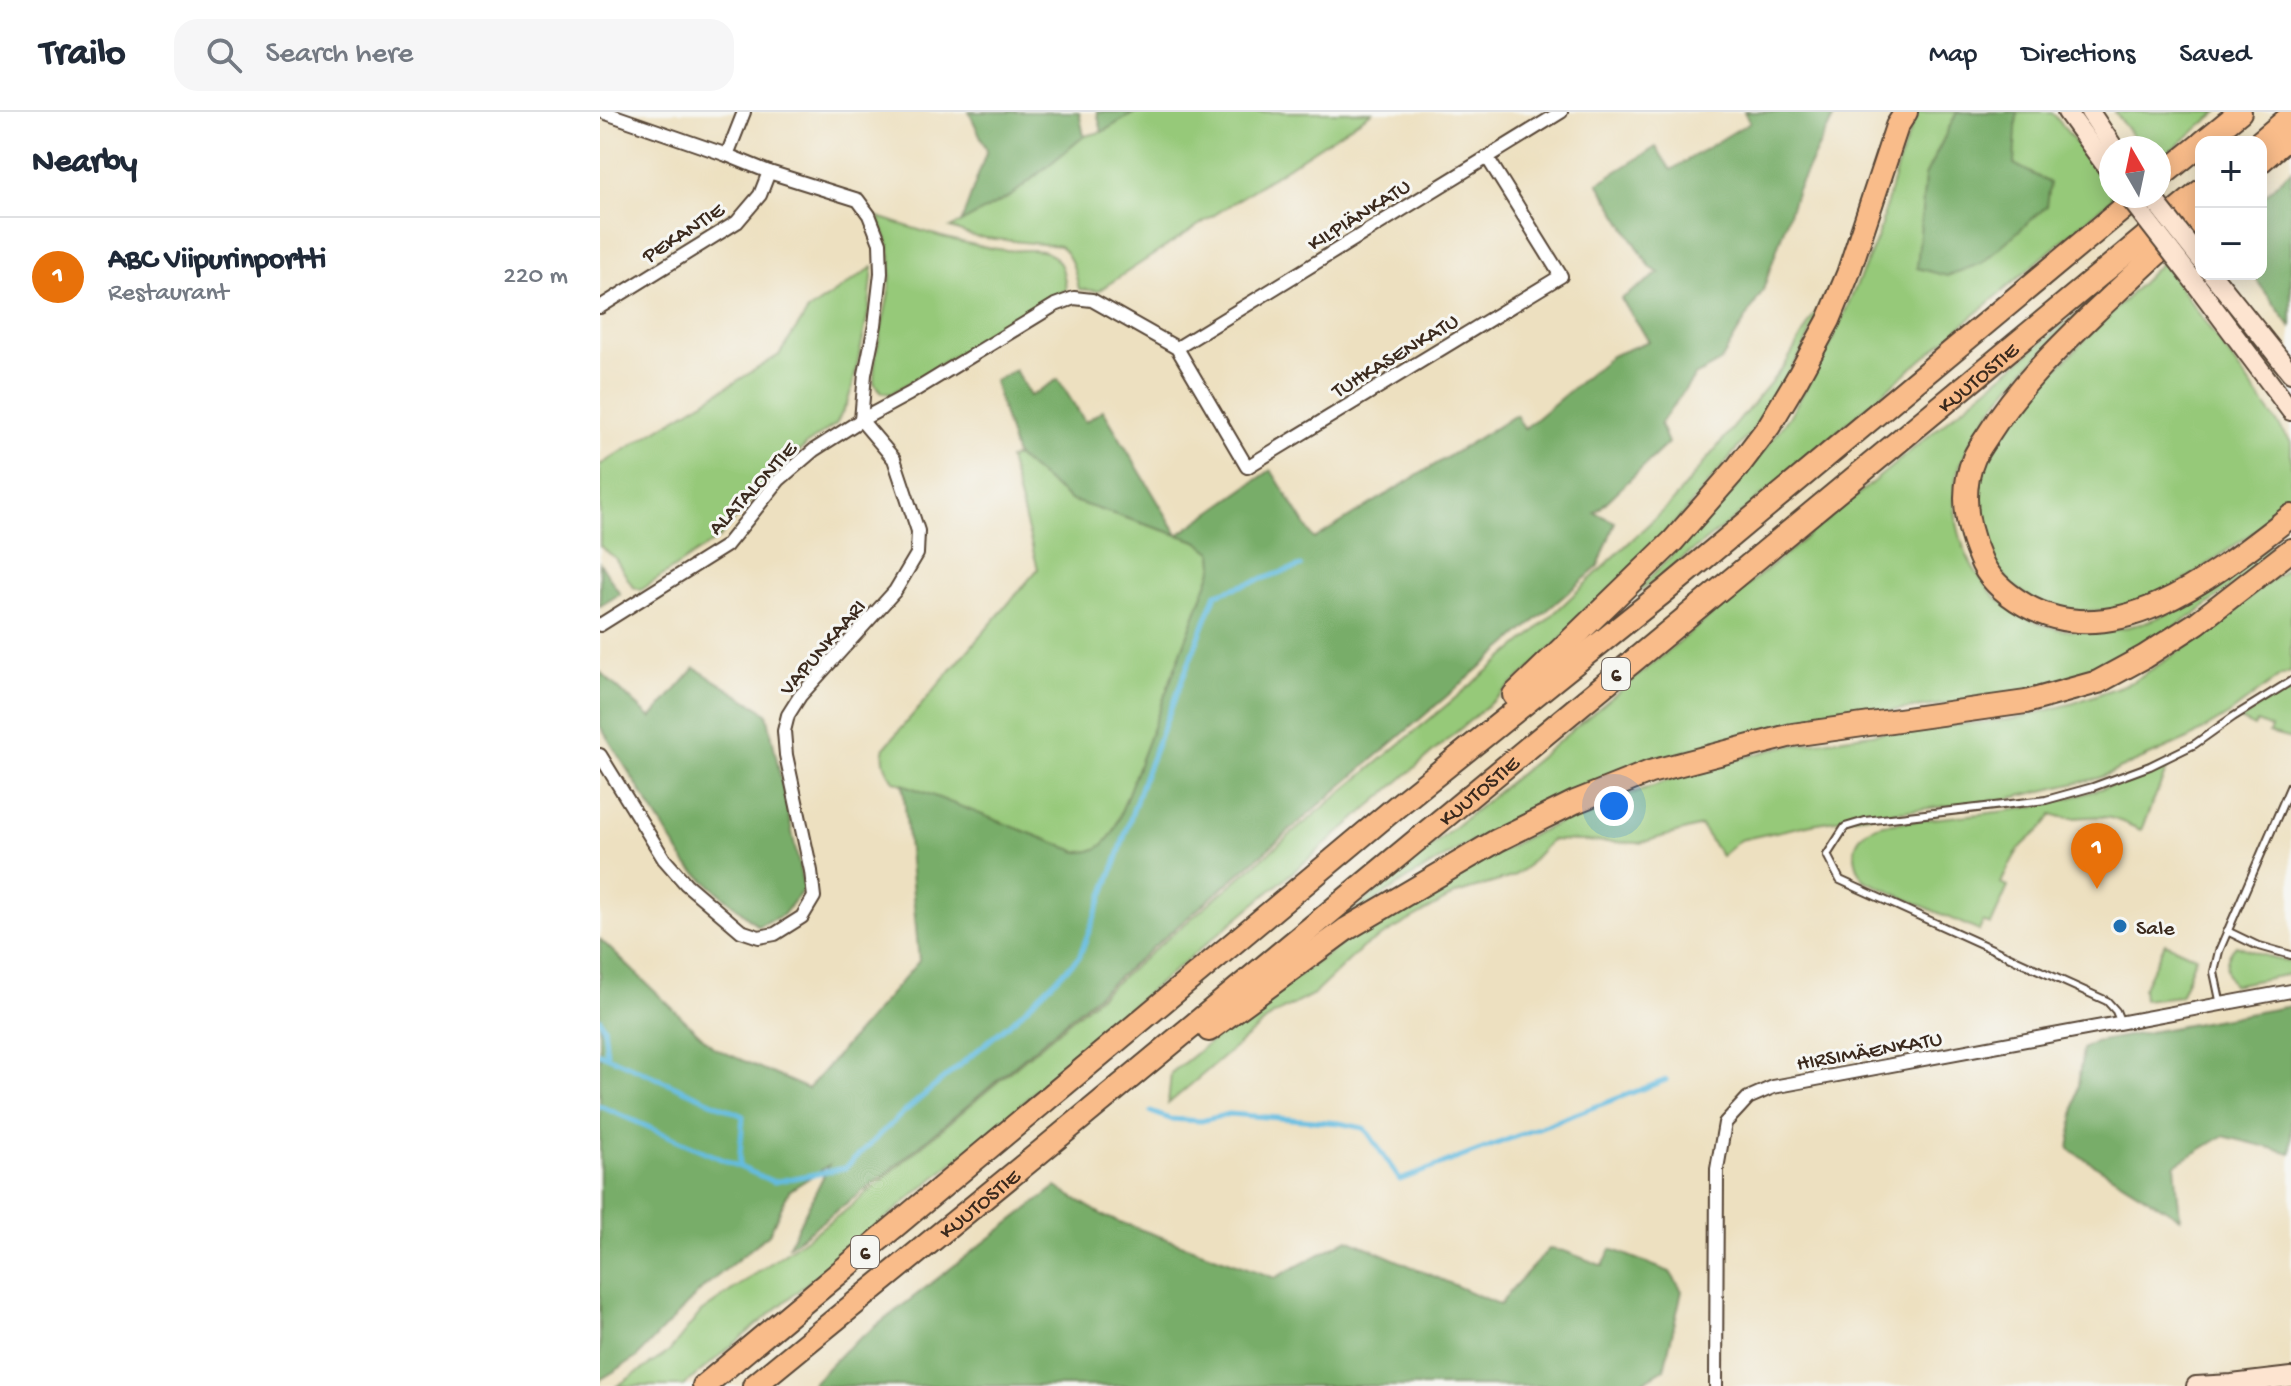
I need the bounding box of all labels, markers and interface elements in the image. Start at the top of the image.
search box [174,19,734,91]
text: Trailo [40,33,126,77]
icon: search [202,33,246,77]
text: Search here [266,38,413,73]
text: Map [1929,39,1977,72]
text: Directions [2021,39,2135,72]
text: Saved [2179,39,2251,72]
north arrow [2099,136,2171,208]
map controls [2195,136,2267,280]
button: + [2195,136,2267,208]
text: Nearby [32,144,137,184]
street label: KILPIÄNKATU [1304,175,1416,258]
street label: PEKANTIE [637,197,731,271]
button: − [2195,208,2267,280]
text: ABC Viipurinportti [108,244,326,279]
text: 1 [53,262,63,293]
text: 220 m [503,262,568,293]
text: Restaurant [108,279,228,310]
street label: TUHKASENKATU [1326,309,1464,407]
street label: KUUTOSTIE [1934,338,2026,420]
street label: ALATALONTIE [704,437,805,542]
street label: VAPUNKAARI [774,595,873,703]
road number: 6 [1602,658,1630,690]
street label: KUUTOSTIE [1435,751,1527,834]
your location [1594,786,1634,826]
pin: 1 [2071,823,2123,889]
marker: Sale [2111,917,2129,935]
place label: Sale [2136,917,2175,943]
street label: HIRSIMÄENKATU [1795,1027,1945,1079]
street label: KUUTOSTIE [935,1164,1028,1246]
road number: 6 [851,1236,879,1268]

